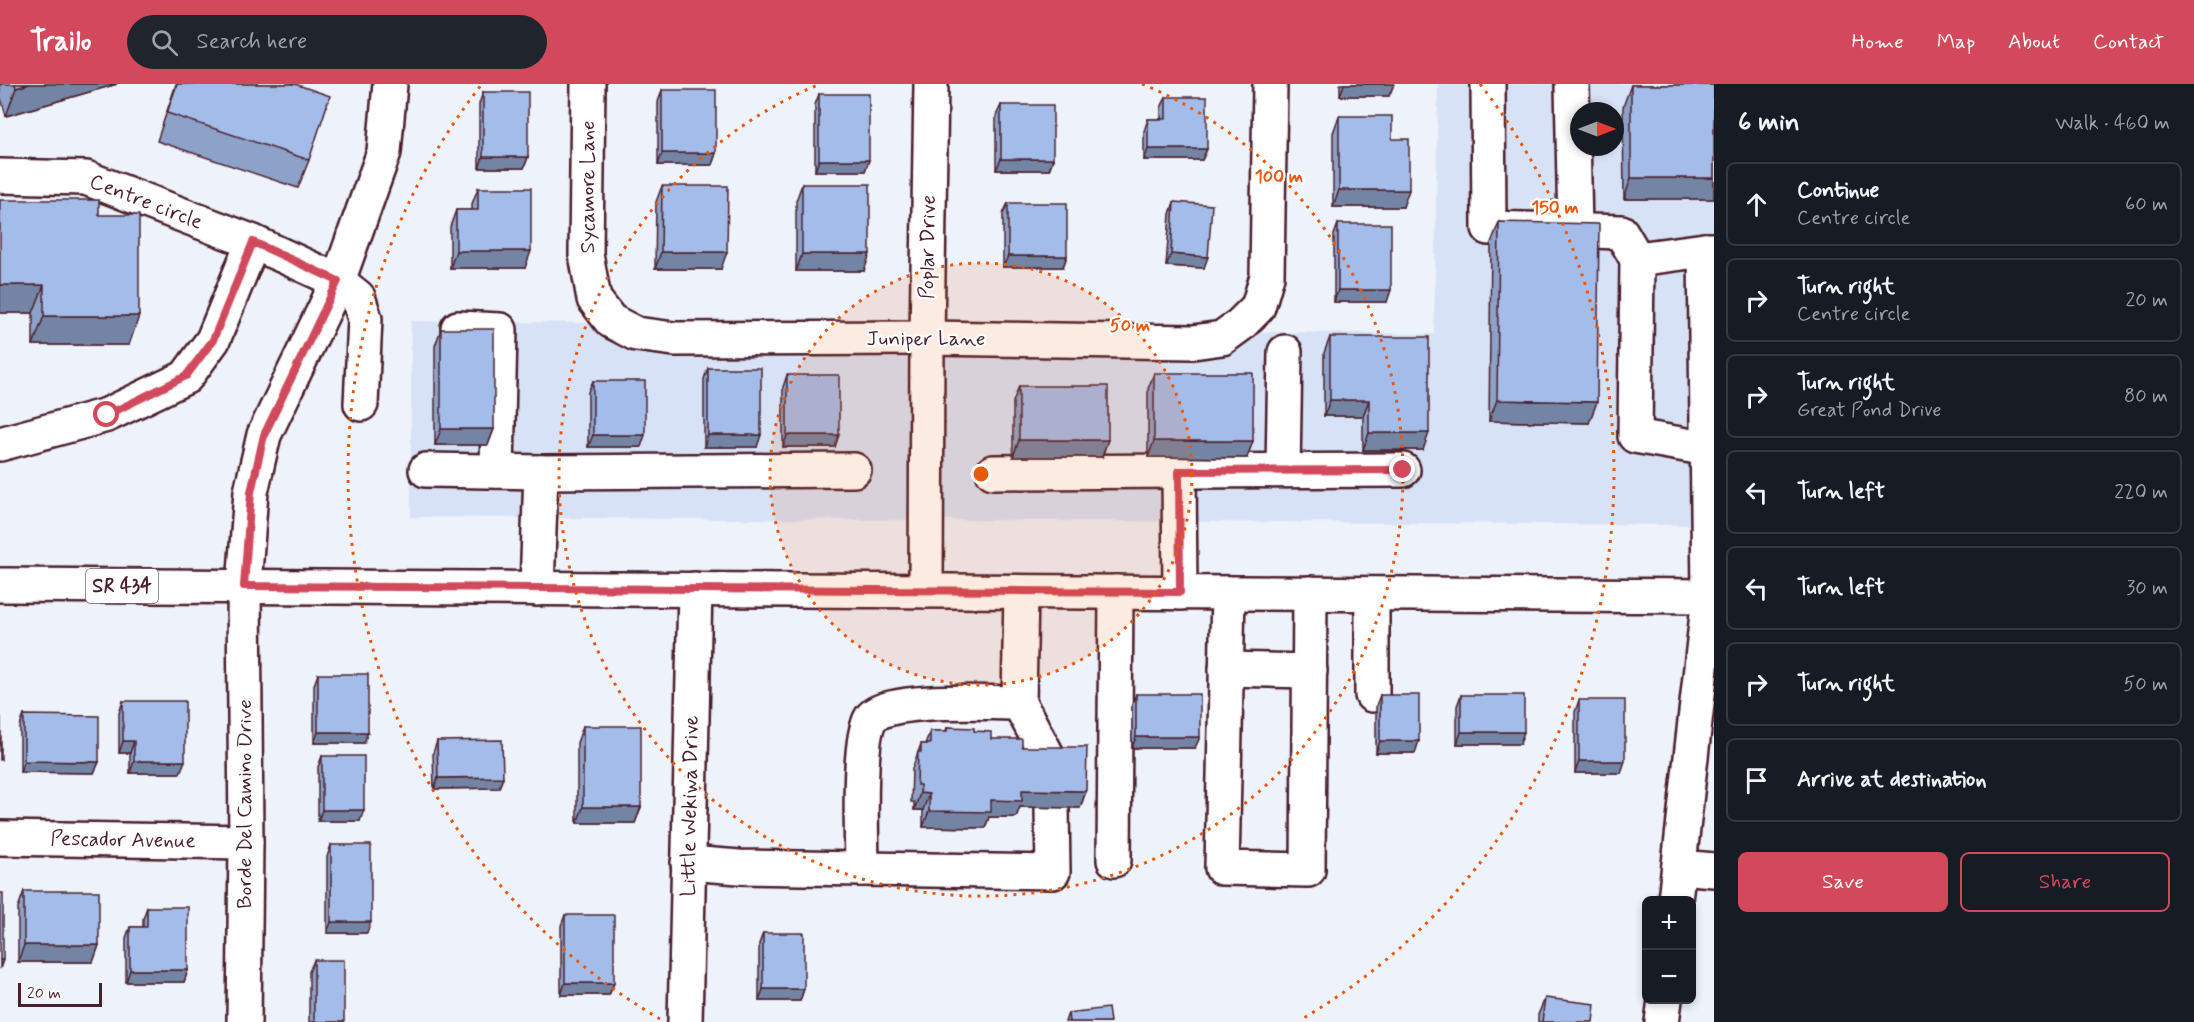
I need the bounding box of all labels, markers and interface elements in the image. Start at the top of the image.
search box [127,15,547,69]
text: Trailo [30,24,91,61]
icon: search [148,26,181,59]
text: Search here [196,28,307,56]
text: Home [1852,28,1904,56]
text: Map [1937,28,1975,56]
text: About [2008,28,2060,56]
text: Contact [2093,28,2164,56]
north arrow [1570,102,1624,156]
text: 6 min [1738,106,1800,140]
text: Walk · 460 m [2055,110,2170,137]
street label: Sycamore Lane [574,121,602,254]
text: 100 m [1255,165,1303,189]
street label: Centre circle [85,168,207,236]
text: Continue [1797,177,1879,205]
icon: ahead [1740,188,1773,221]
text: 60 m [2125,191,2168,218]
street label: Poplar Drive [913,195,943,299]
text: 150 m [1531,196,1579,220]
text: Centre circle [1797,205,1910,232]
text: Turn right [1797,273,1895,301]
icon: right [1740,284,1773,317]
text: 20 m [2125,287,2168,314]
text: Centre circle [1797,301,1910,328]
text: 50 m [1110,314,1150,338]
street label: Juniper Lane [866,325,986,353]
text: Turn right [1797,369,1895,397]
icon: right [1740,380,1773,413]
text: 80 m [2124,383,2168,410]
text: Great Pond Drive [1797,397,1942,424]
route start [93,401,119,427]
route end [1389,456,1415,482]
centre of rings [971,464,991,484]
icon: left [1740,476,1773,509]
text: Turn left [1797,478,1885,506]
text: 220 m [2114,479,2168,506]
road number: SR 434 [86,569,158,603]
icon: left [1740,572,1773,605]
text: Turn left [1797,574,1885,602]
text: 30 m [2126,575,2168,602]
icon: right [1740,668,1773,701]
text: Turn right [1797,670,1895,698]
text: 50 m [2123,671,2168,698]
street label: Borde Del Camino Drive [231,699,259,909]
street label: Little Wekiwa Drive [674,715,706,897]
icon: arrive [1740,764,1773,797]
text: Arrive at destination [1797,766,1987,794]
street label: Pescador Avenue [50,825,196,855]
button: Save [1738,852,1948,912]
button: Share [1960,852,2170,912]
map controls [1642,896,1696,1004]
button: + [1642,896,1696,950]
button: − [1642,950,1696,1004]
scale bar [18,980,102,1008]
text: 20 m [27,983,61,1004]

